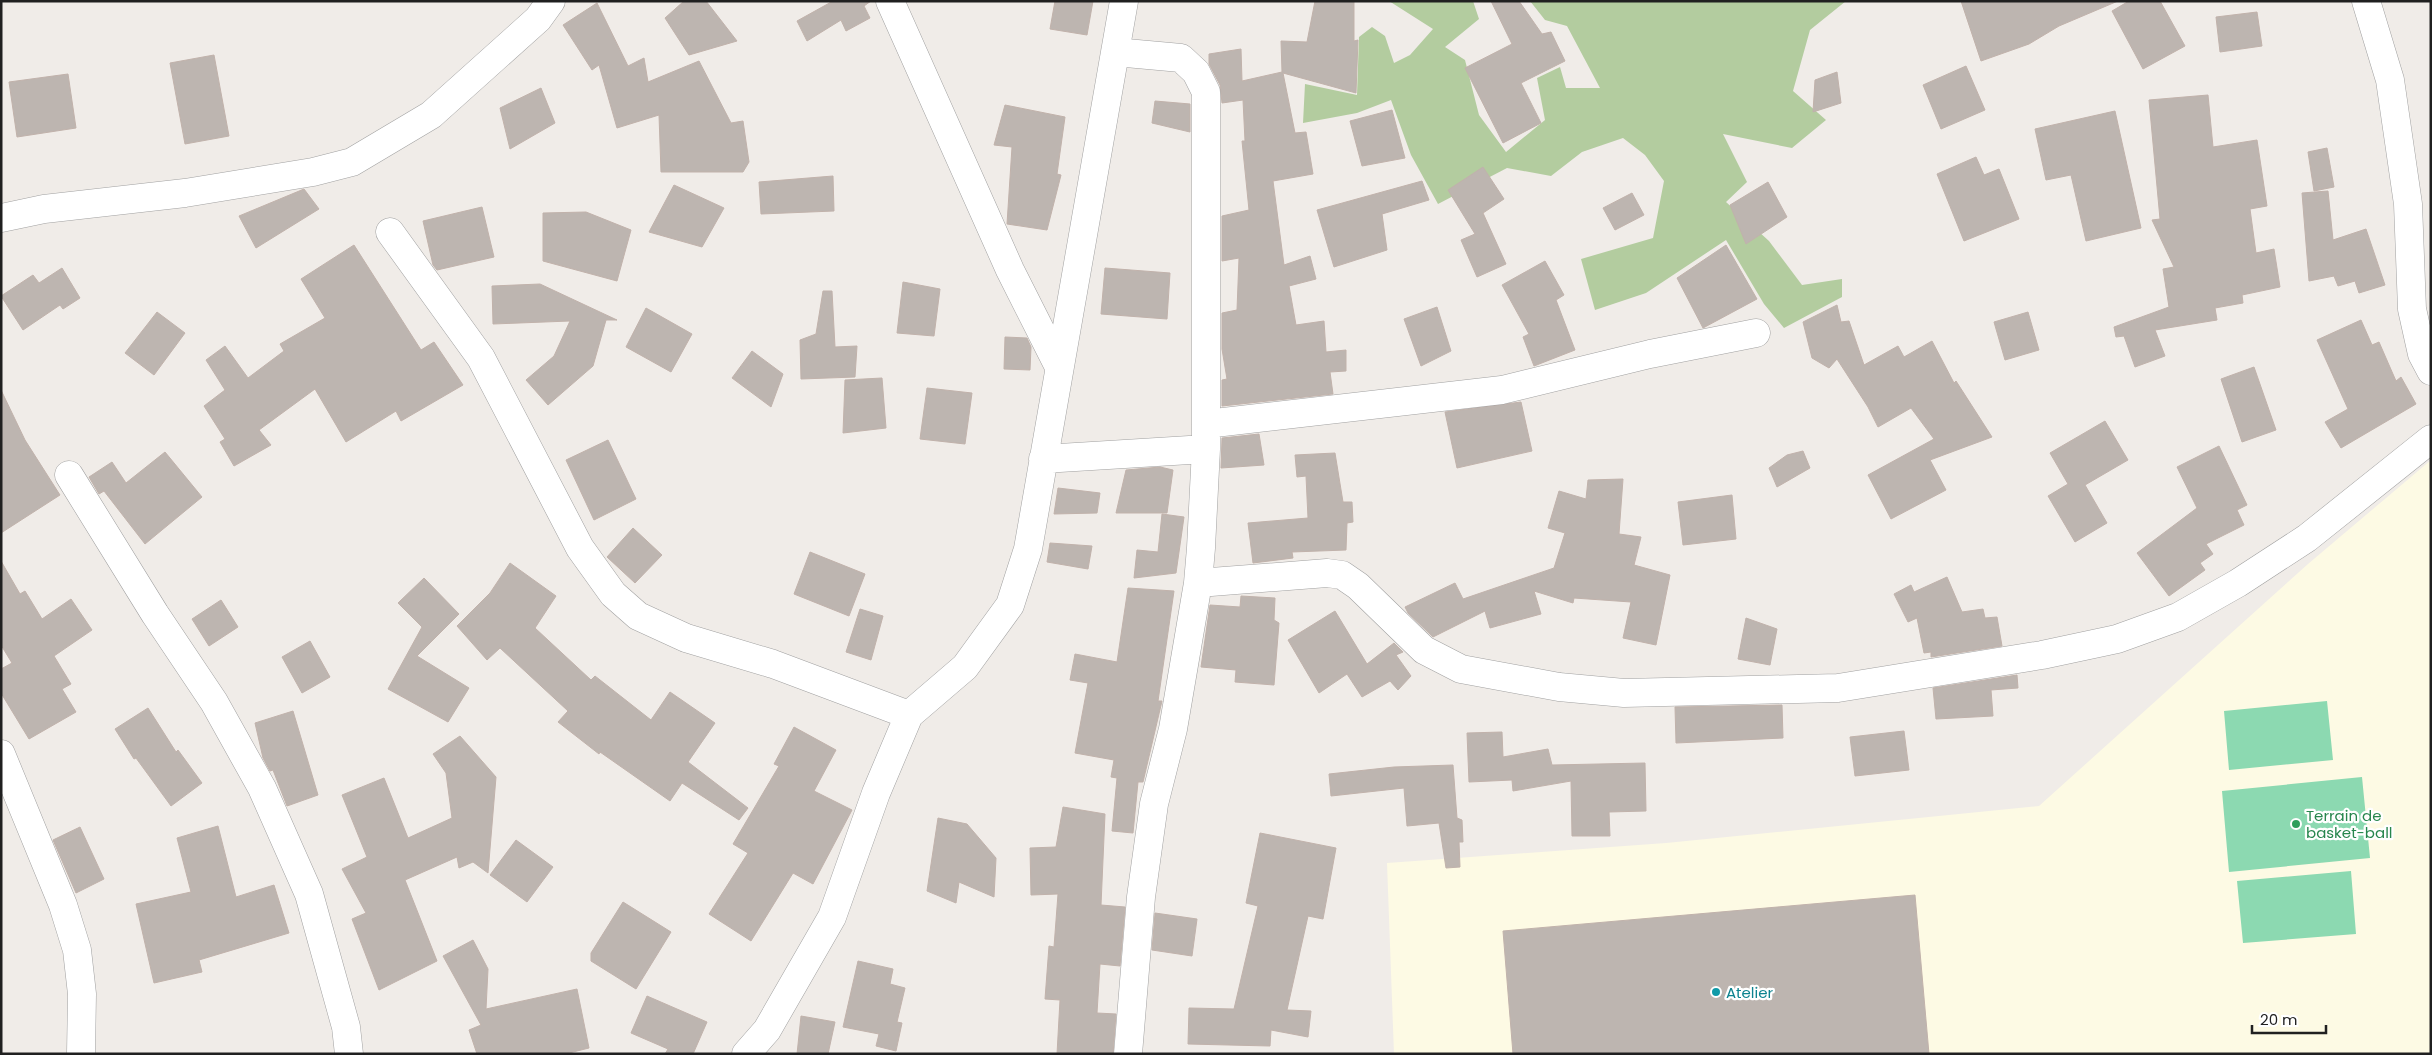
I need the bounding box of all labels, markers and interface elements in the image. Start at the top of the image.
place label: Terrain de basket-ball [2306,805,2393,843]
marker: Terrain de basket-ball [2290,818,2302,830]
place label: Atelier [1726,982,1774,1003]
marker: Atelier [1710,986,1722,998]
scale bar [2252,1002,2326,1034]
text: 20 m [2260,1009,2298,1030]

